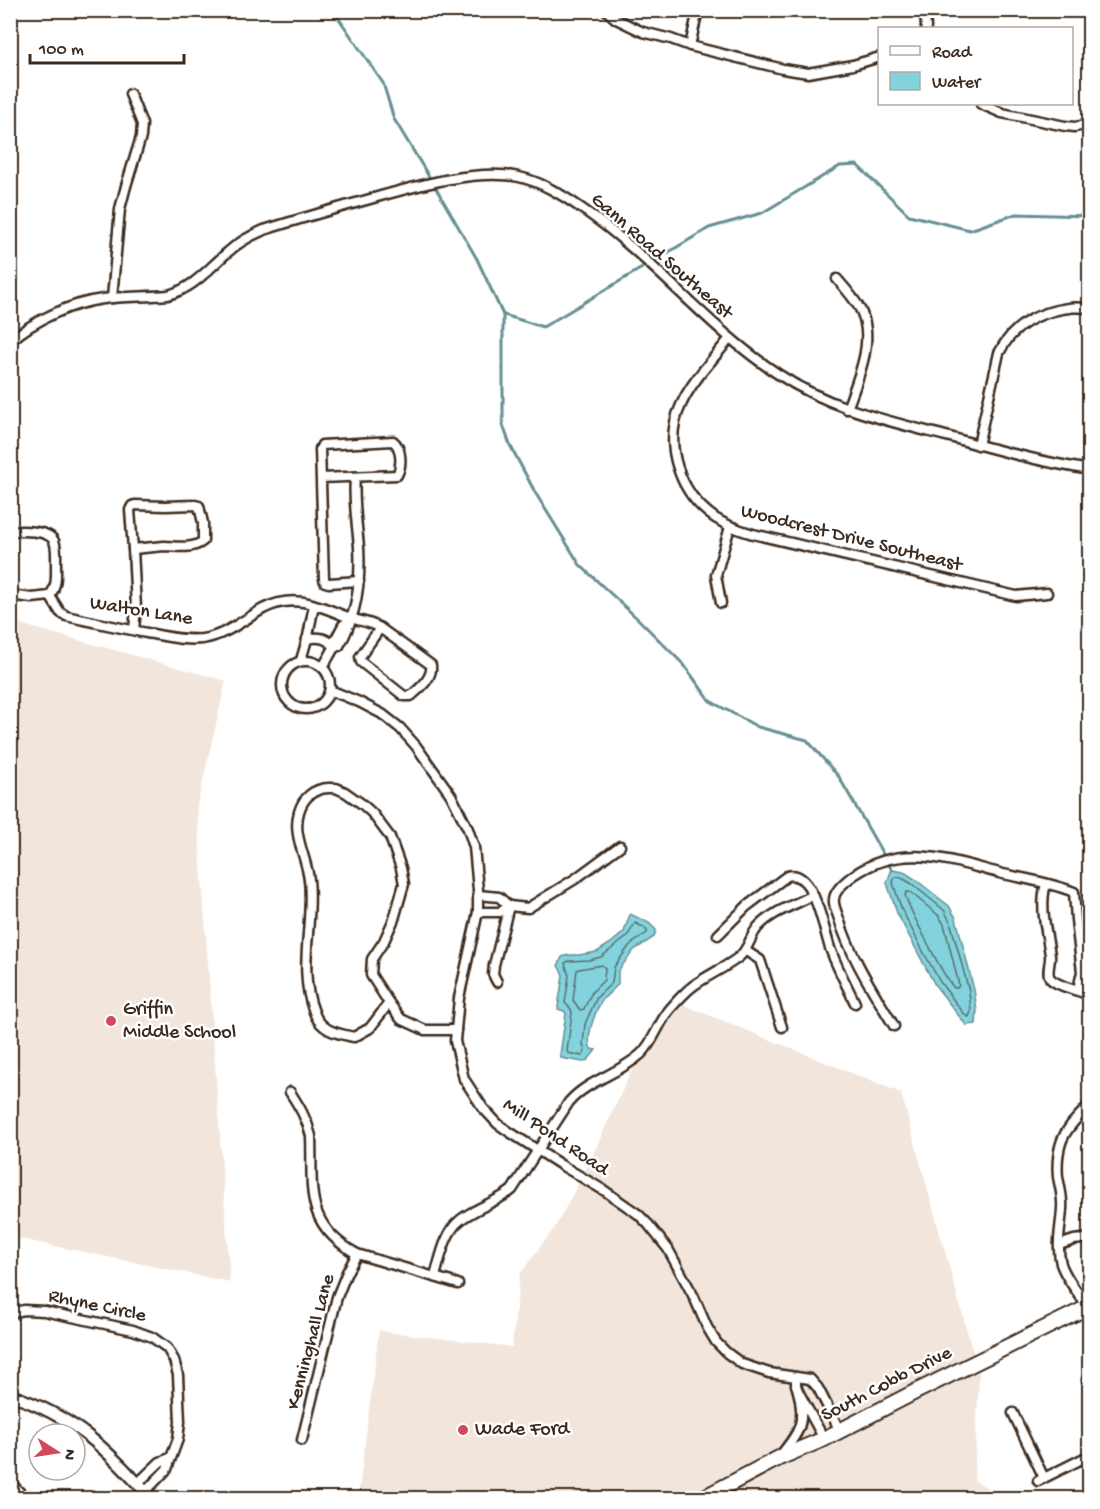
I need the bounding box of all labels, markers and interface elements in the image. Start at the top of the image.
scale bar [30,27,184,65]
legend [878,27,1073,105]
text: 100 m [38,40,84,61]
text: Road [932,43,973,64]
text: Water [932,73,982,94]
street label: Gann Road Southeast [585,189,738,326]
street label: Woodcrest Drive Southeast [738,500,966,578]
street label: Walton Lane [88,593,195,632]
place label: Griffin Middle School [123,999,236,1045]
marker: Griffin Middle School [104,1014,118,1028]
street label: Mill Pond Road [498,1094,614,1183]
street label: Kenninghall Lane [283,1271,341,1412]
street label: Rhyne Circle [46,1285,149,1329]
street label: South Cobb Drive [818,1342,957,1428]
place label: Wade Ford [475,1419,572,1442]
north arrow [27,1422,87,1482]
marker: Wade Ford [456,1423,470,1437]
text: N [58,1447,79,1462]

